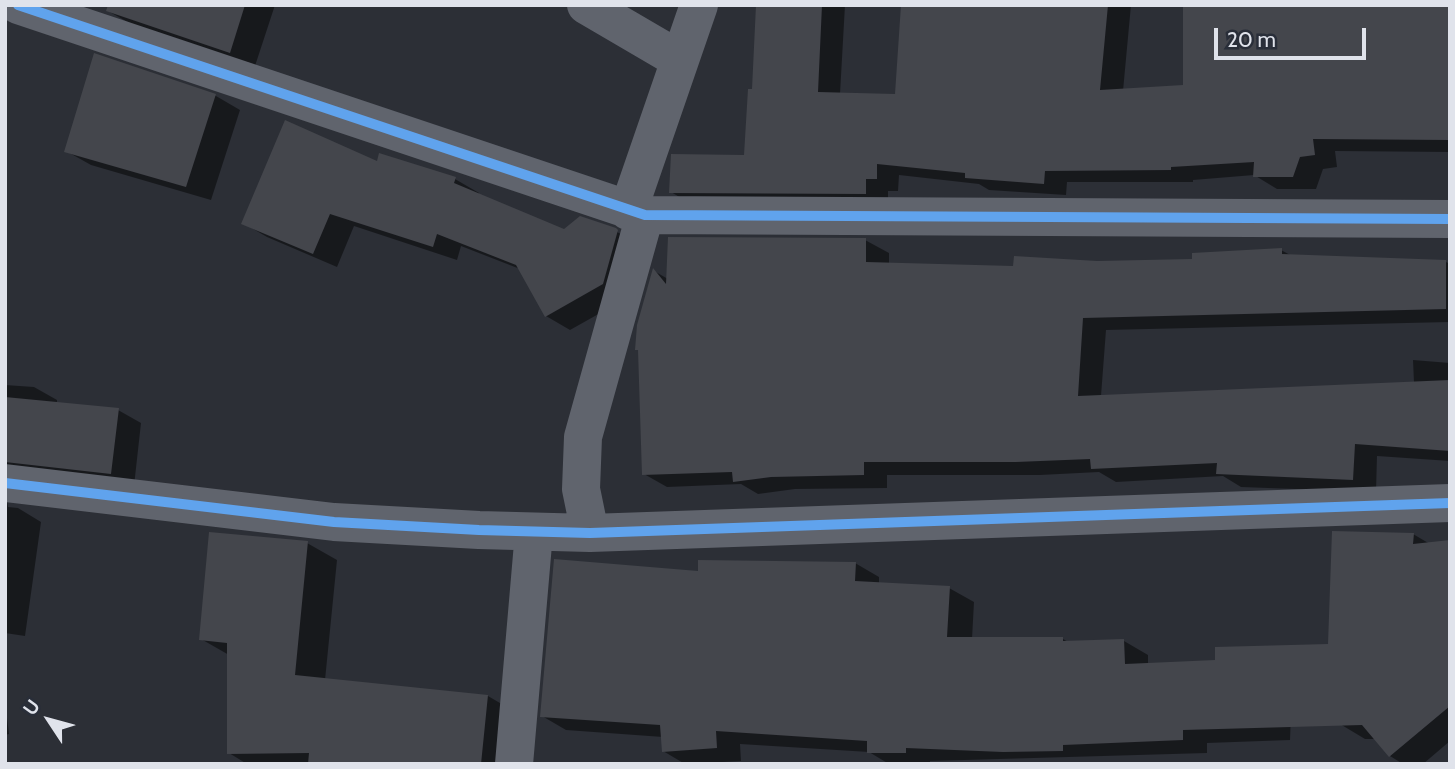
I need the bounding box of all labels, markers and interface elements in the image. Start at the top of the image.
scale bar [1217,14,1369,58]
text: 20 m [1227,27,1276,52]
north arrow [14,685,84,755]
text: U [18,695,45,720]

